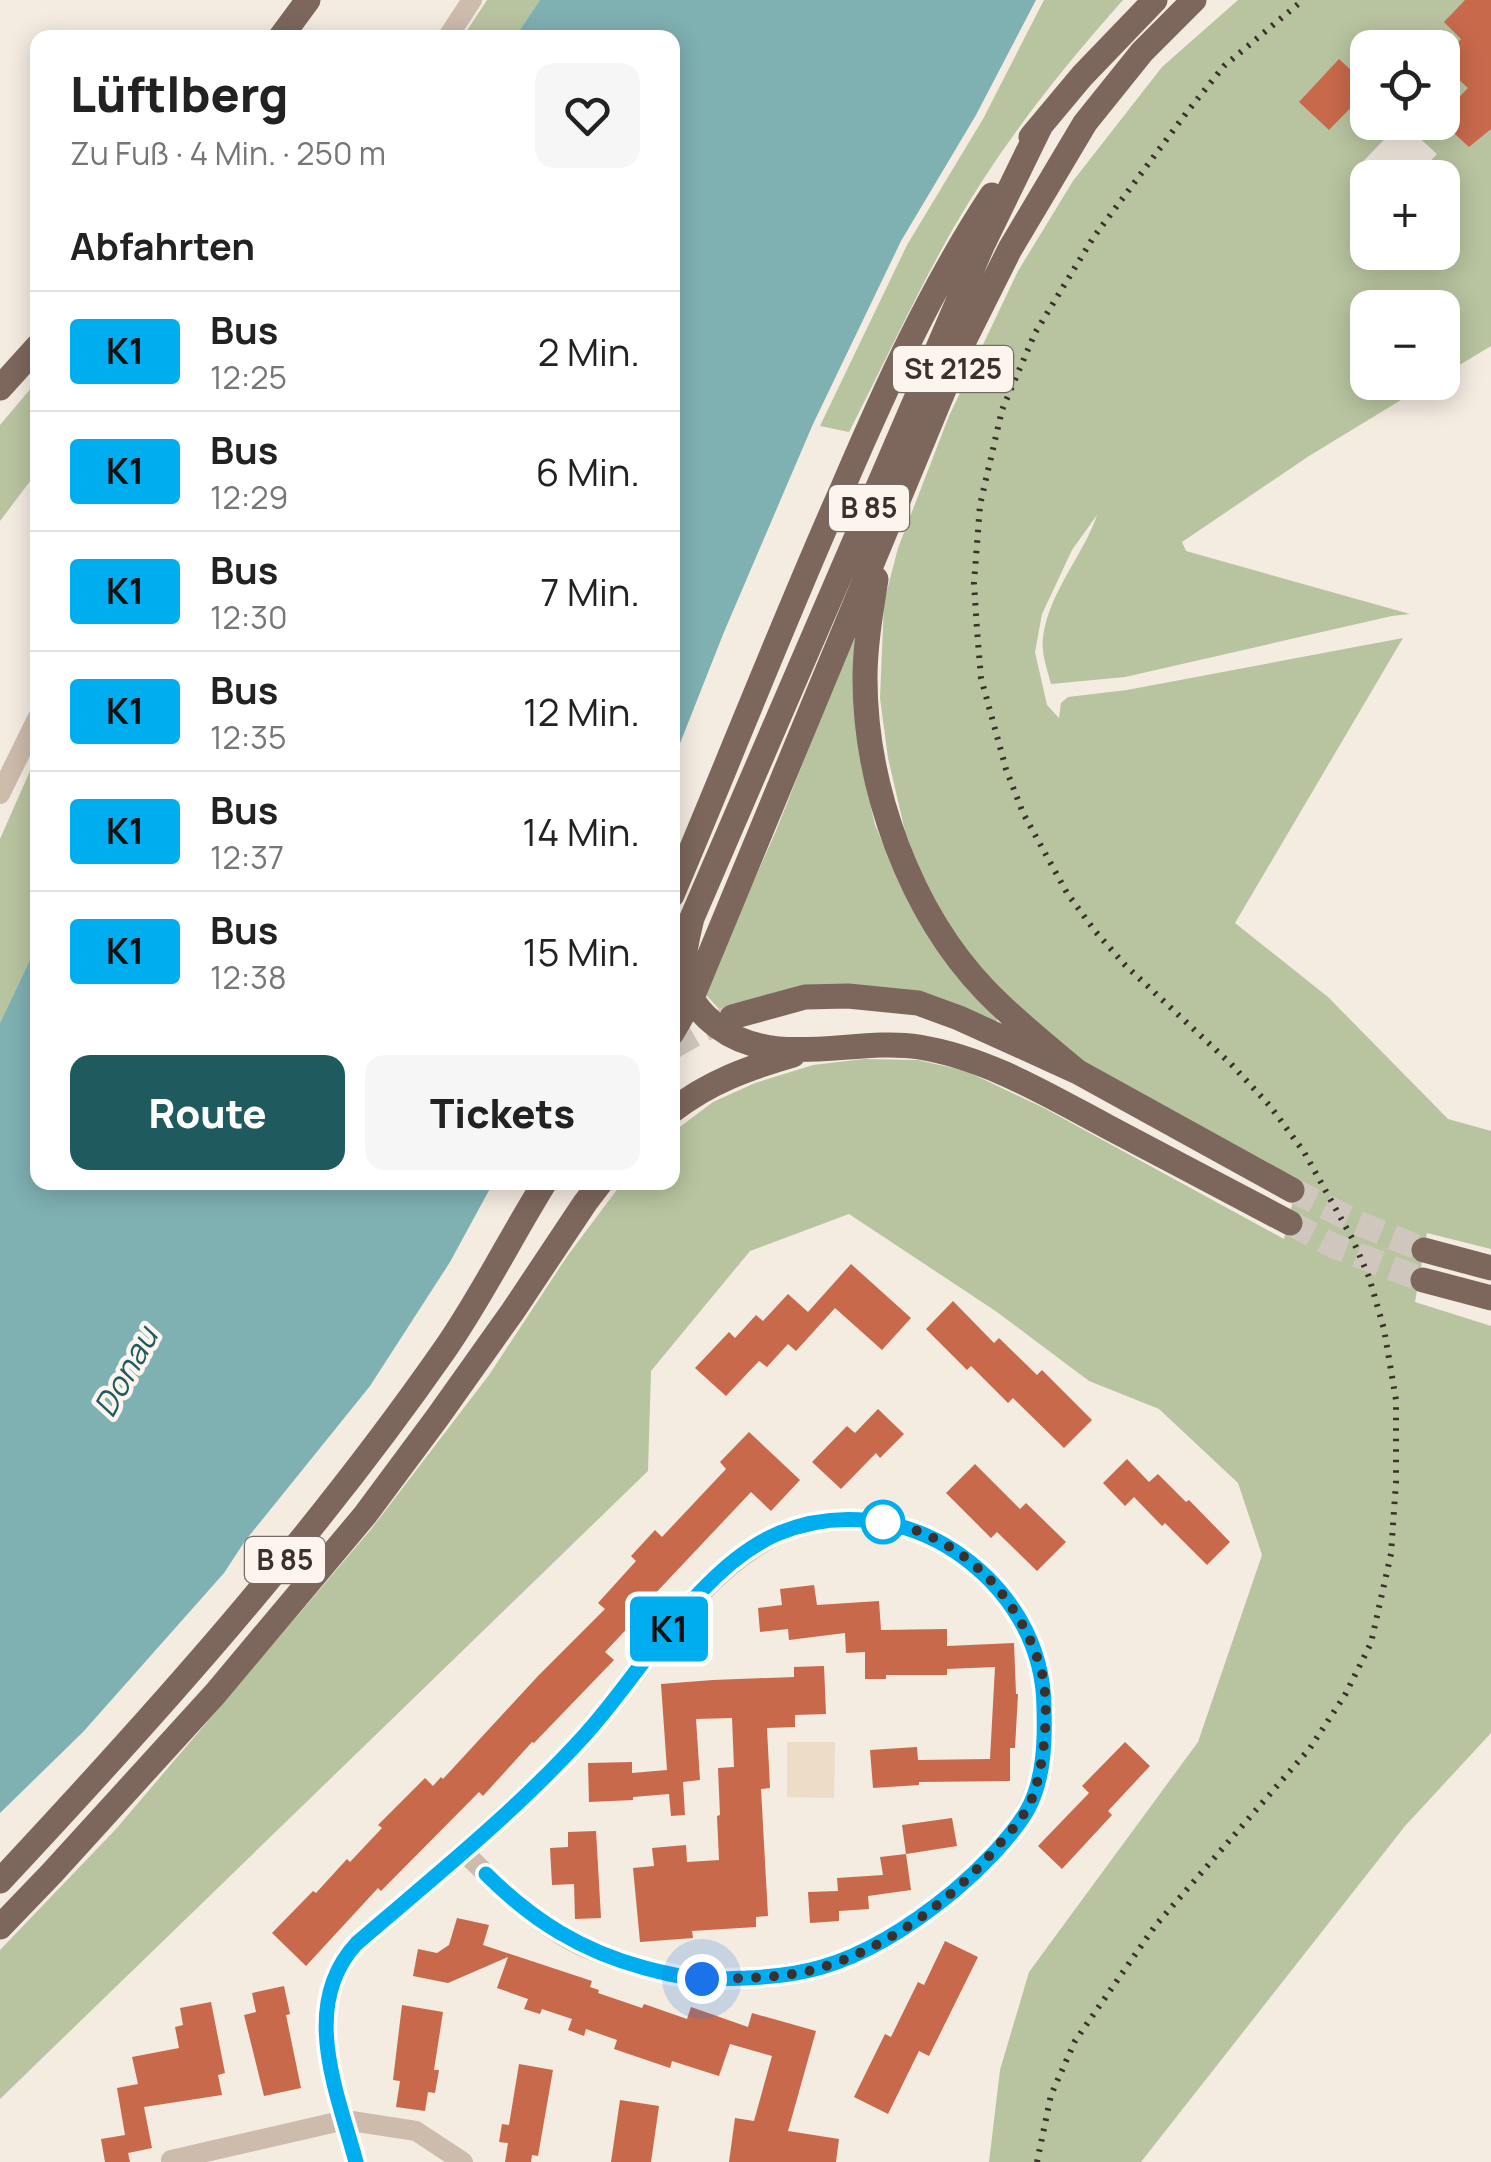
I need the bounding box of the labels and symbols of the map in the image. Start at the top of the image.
road number: St 2125 [893,346,1013,392]
road number: B 85 [829,485,909,531]
water label: Donau [83,1316,169,1424]
unlabelled marker [862,1501,904,1543]
road number: B 85 [245,1537,325,1583]
line badge: K1 [624,1596,714,1662]
your location [677,1954,727,2004]

